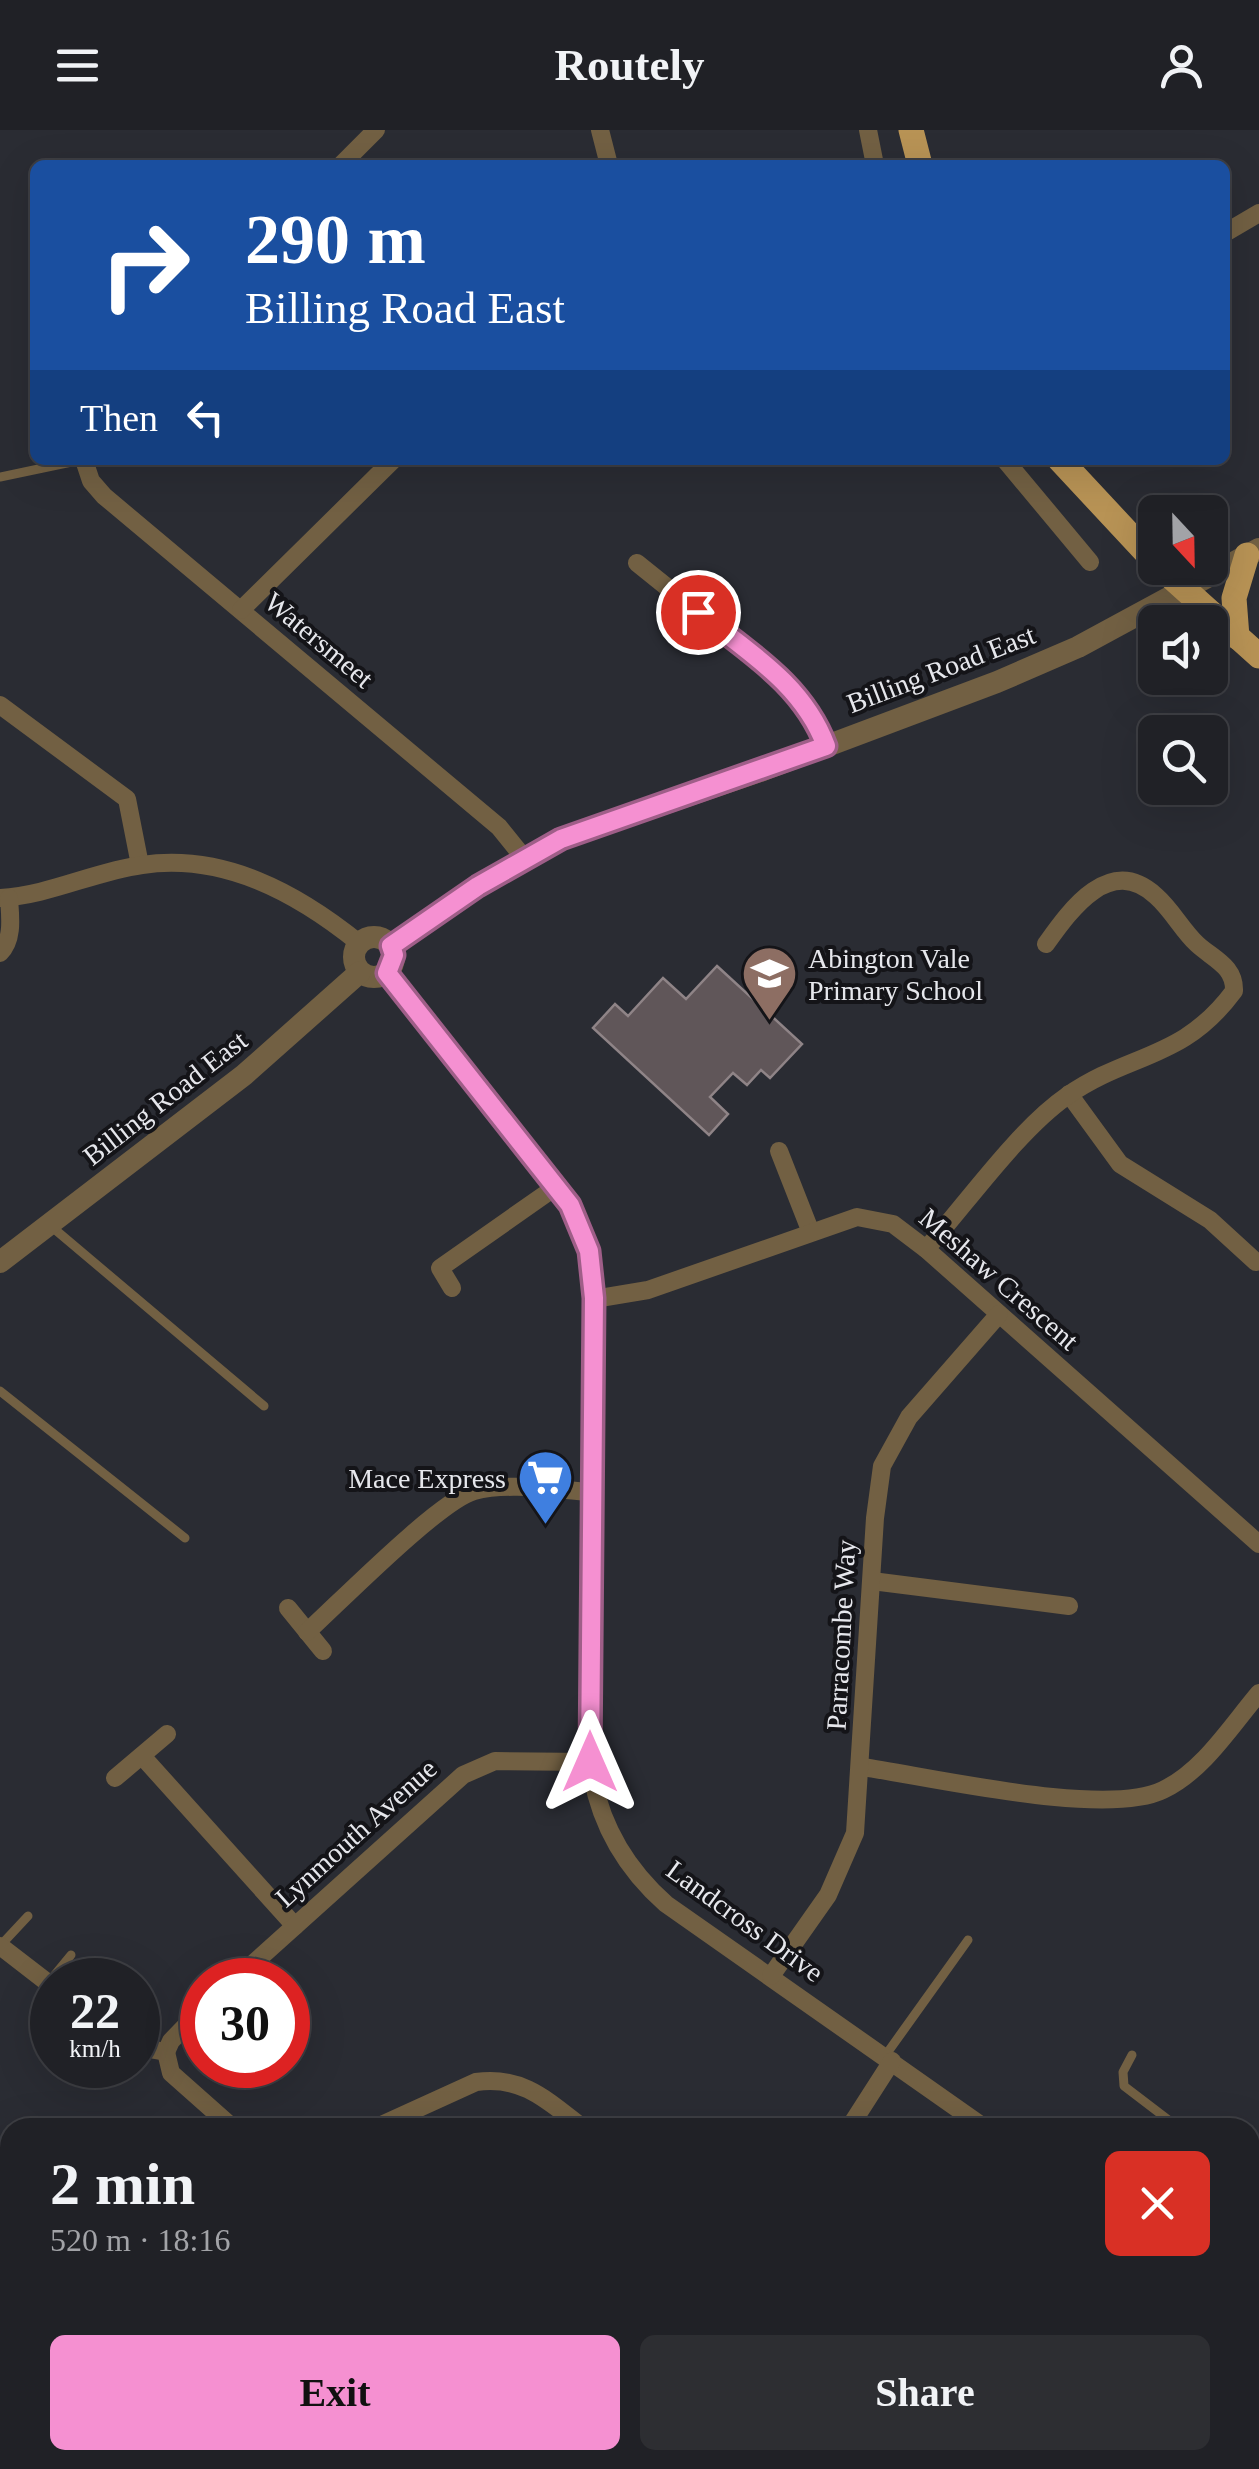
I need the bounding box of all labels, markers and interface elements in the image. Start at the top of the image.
icon: menu [50,38,105,93]
icon: person [1154,38,1209,93]
text: Routely [555,40,705,90]
icon: right [80,200,210,330]
text: 290 m [245,201,426,278]
text: Billing Road East [245,283,565,333]
icon: left [178,390,233,445]
text: Then [80,397,158,439]
north arrow [1138,495,1228,585]
map controls [1138,495,1228,805]
pin [656,570,741,655]
icon: arrive [671,585,726,640]
street label: Watersmeet [259,586,379,694]
button: sound [1138,605,1228,695]
street label: Billing Road East [843,619,1040,719]
button: search [1138,715,1228,805]
place label: Abington Vale Primary School [808,943,983,1006]
school or university icon: Abington Vale Primary School [739,944,799,1023]
street label: Billing Road East [77,1024,253,1172]
street label: Meshaw Crescent [913,1202,1085,1356]
supermarket icon: Mace Express [515,1448,575,1527]
place label: Mace Express [348,1463,506,1494]
street label: Parracombe Way [821,1539,861,1731]
position arrow [538,1710,642,1814]
street label: Lynmouth Avenue [269,1753,443,1913]
street label: Landcross Drive [661,1854,829,1988]
speed limit sign: 30 [180,1958,310,2088]
text: 22 [70,1983,120,2039]
text: km/h [69,2035,121,2062]
text: 2 min [50,2151,195,2217]
button: close [1105,2151,1210,2256]
text: 520 m · 18:16 [50,2222,230,2258]
button: Exit [50,2335,620,2450]
button: Share [640,2335,1210,2450]

